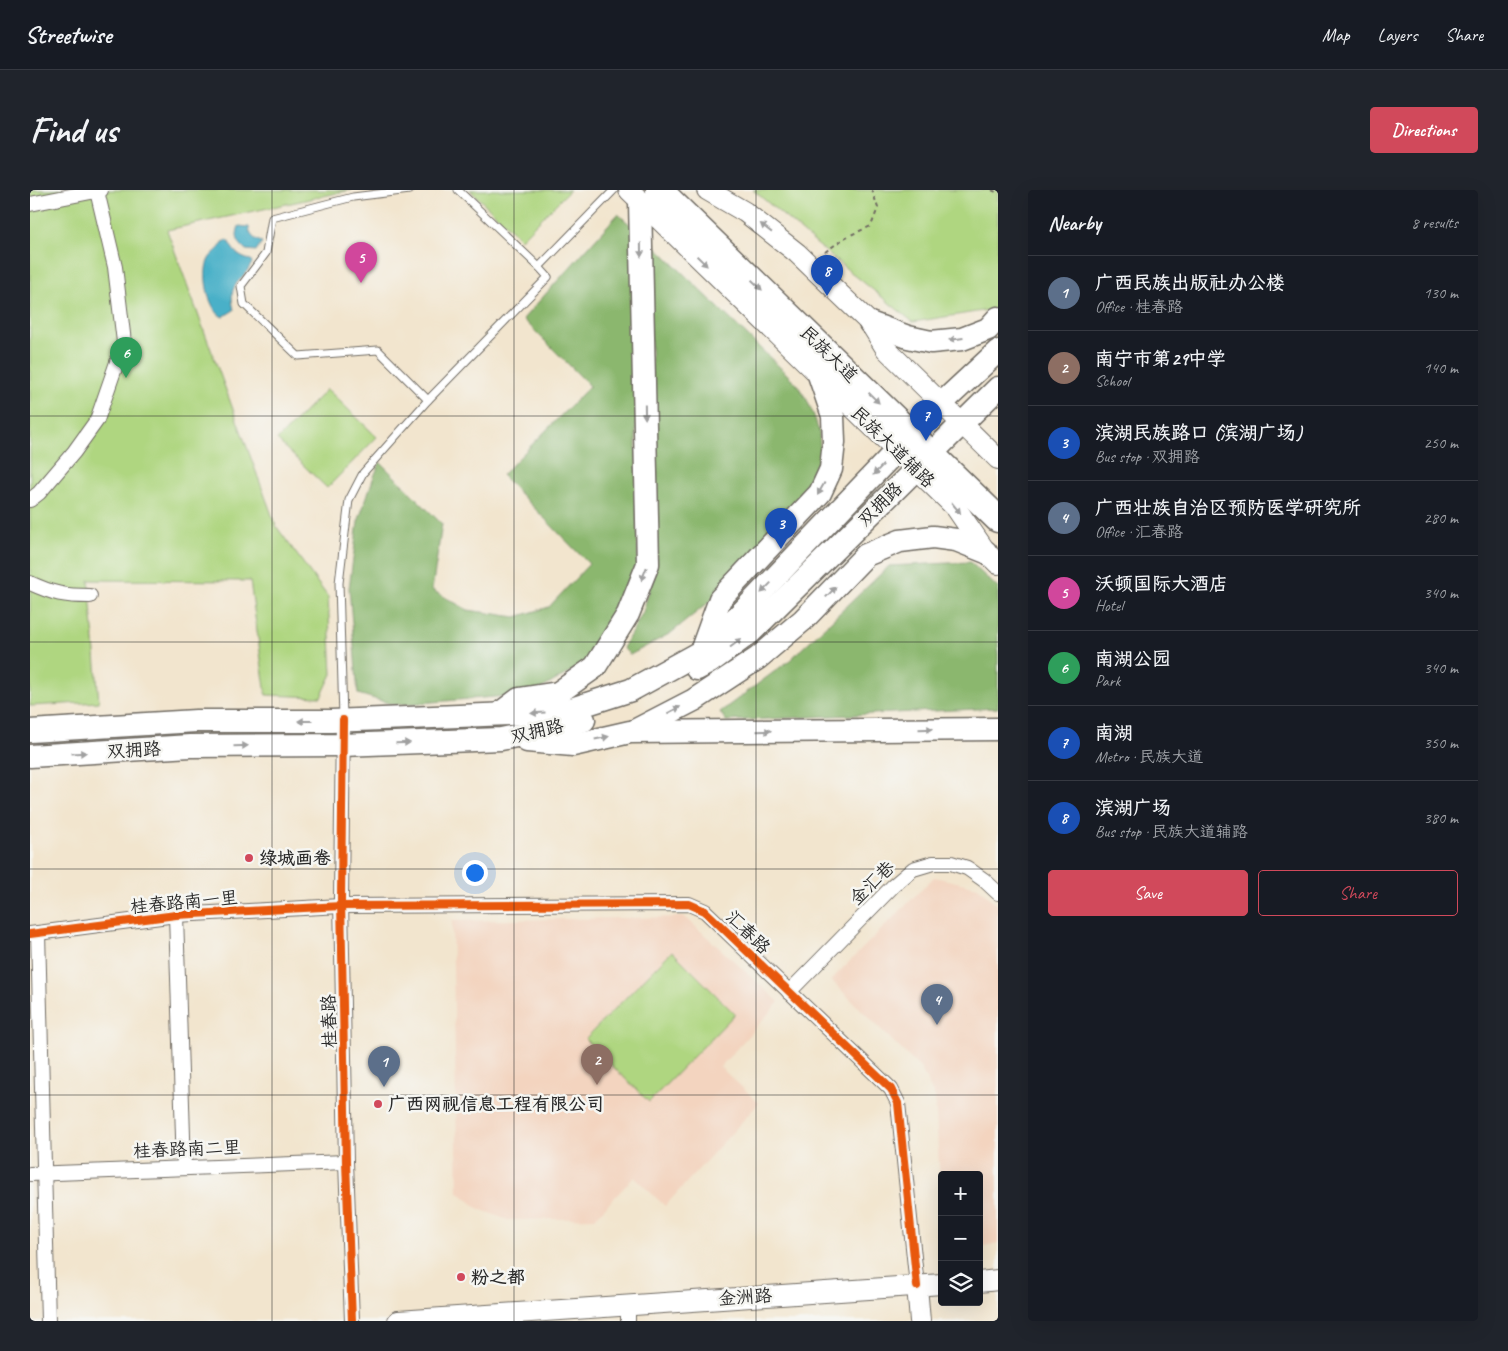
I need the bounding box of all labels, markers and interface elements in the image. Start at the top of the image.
text: Streetwise [25,20,111,50]
text: Map [1322,24,1350,46]
text: Layers [1378,24,1417,46]
text: Share [1445,24,1483,46]
button: Directions [1370,107,1478,153]
text: Find us [30,108,117,153]
text: Nearby [1048,210,1101,236]
text: 8 results [1411,213,1458,233]
one-way arrow [760,223,773,234]
pin: 5 [345,242,377,283]
one-way arrow [637,242,645,258]
one-way arrow [695,254,707,266]
pin: 8 [811,255,843,296]
text: 广西民族出版社办公楼 [1095,271,1285,295]
one-way arrow [751,279,763,291]
text: 1 [1060,283,1068,303]
text: 130 m [1424,283,1458,303]
text: Office · 桂春路 [1095,297,1183,317]
street label: 民族大道 [795,321,863,387]
one-way arrow [947,335,963,343]
pin: 6 [110,337,142,378]
text: 南宁市第29中学 [1095,347,1226,371]
text: 2 [1060,358,1068,378]
text: 140 m [1424,358,1458,378]
text: School [1095,371,1129,391]
one-way arrow [867,392,879,404]
pin: 7 [910,400,942,441]
street label: 民族大道辅路 [847,402,939,492]
one-way arrow [641,405,649,421]
text: 滨湖民族路口 (滨湖广场) [1095,421,1302,445]
text: 3 [1060,433,1068,453]
text: 250 m [1424,433,1458,453]
text: Bus stop · 双拥路 [1095,447,1200,467]
one-way arrow [872,464,884,476]
street label: 双拥路 [853,477,907,531]
one-way arrow [817,482,826,495]
text: 广西壮族自治区预防医学研究所 [1095,496,1361,520]
one-way arrow [950,502,961,515]
pin: 3 [765,508,797,549]
text: 4 [1060,508,1068,528]
text: 280 m [1424,508,1458,528]
text: Office · 汇春路 [1095,522,1183,542]
one-way arrow [640,567,648,582]
text: 沃顿国际大酒店 [1095,572,1228,596]
one-way arrow [760,581,772,593]
text: 5 [1061,583,1067,603]
text: 340 m [1424,583,1458,603]
one-way arrow [824,586,836,598]
text: Hotel [1095,596,1123,616]
one-way arrow [729,637,742,648]
text: 南湖公园 [1095,647,1171,671]
text: 6 [1060,658,1068,678]
text: 340 m [1424,658,1458,678]
text: Park [1095,671,1120,691]
one-way arrow [666,706,681,714]
one-way arrow [529,709,545,717]
street label: 双拥路 [508,714,566,748]
one-way arrow [297,717,313,725]
text: 南湖 [1095,721,1133,745]
one-way arrow [918,725,934,733]
one-way arrow [756,727,772,735]
text: 7 [1060,733,1068,753]
text: 350 m [1424,733,1458,753]
one-way arrow [594,734,610,742]
street label: 双拥路 [106,738,162,762]
one-way arrow [396,738,412,746]
one-way arrow [233,742,249,750]
text: Metro · 民族大道 [1095,747,1203,767]
one-way arrow [71,748,87,756]
text: 滨湖广场 [1095,796,1171,820]
text: 8 [1060,808,1068,828]
text: 380 m [1424,808,1458,828]
text: Bus stop · 民族大道辅路 [1095,822,1248,842]
place label: 绿城画卷 [259,847,331,869]
marker: 绿城画卷 [243,852,255,864]
street label: 金汇巷 [845,856,899,910]
your location [462,860,488,886]
button: Save [1048,870,1248,916]
button: Share [1258,870,1458,916]
street label: 桂春路南一里 [129,886,239,918]
street label: 汇春路 [721,905,775,959]
pin: 4 [921,984,953,1025]
street label: 桂春路 [318,994,340,1048]
pin: 2 [581,1044,613,1085]
pin: 1 [368,1046,400,1087]
place label: 广西网视信息工程有限公司 [388,1093,604,1115]
marker: 广西网视信息工程有限公司 [372,1098,384,1110]
street label: 桂春路南二里 [133,1136,241,1162]
map controls [938,1171,983,1306]
button: + [938,1171,983,1216]
button: − [938,1216,983,1261]
button: layers [938,1261,983,1306]
place label: 粉之都 [471,1266,525,1288]
marker: 粉之都 [455,1271,467,1283]
street label: 金洲路 [717,1284,773,1310]

